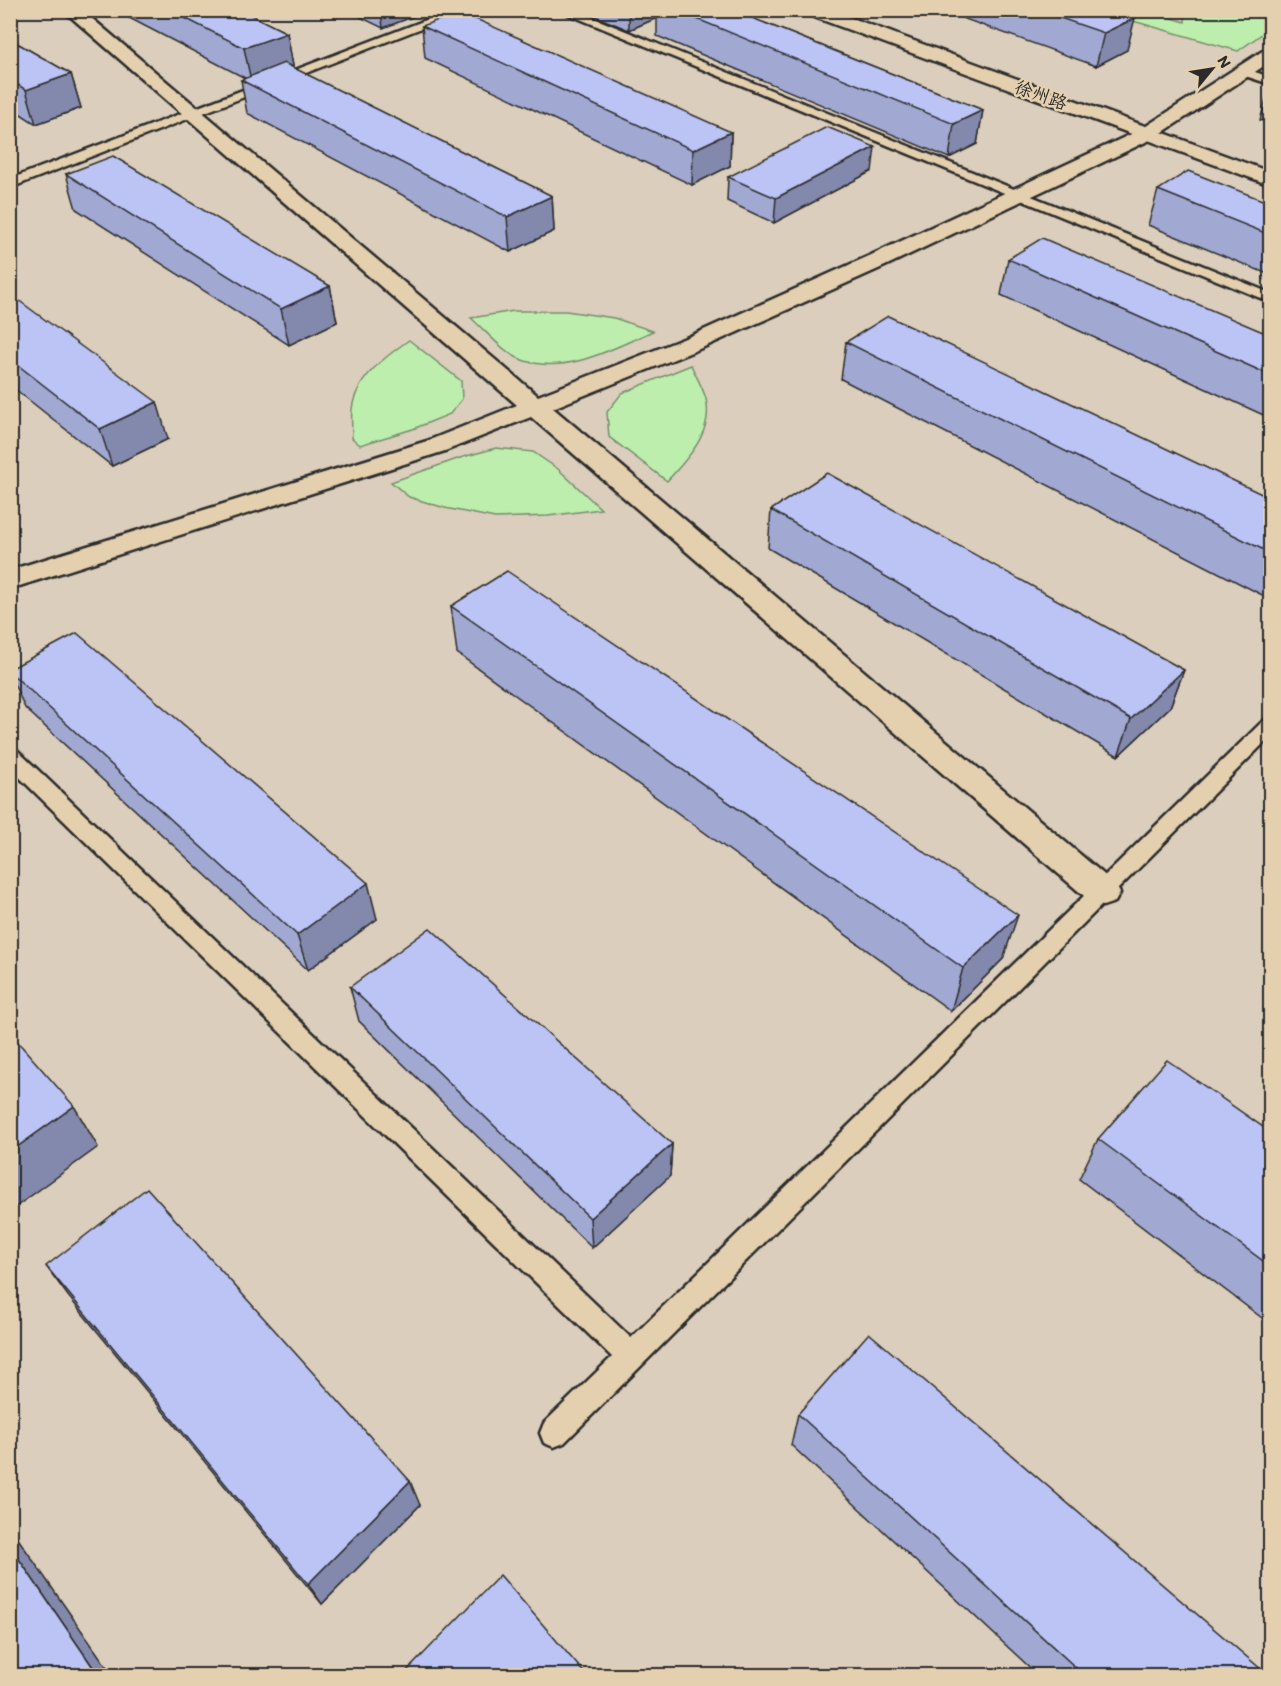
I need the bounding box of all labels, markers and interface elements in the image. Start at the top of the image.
north arrow [1182,39,1242,99]
text: N [1214,52,1235,71]
street label: 徐州路 [1012,75,1070,115]

